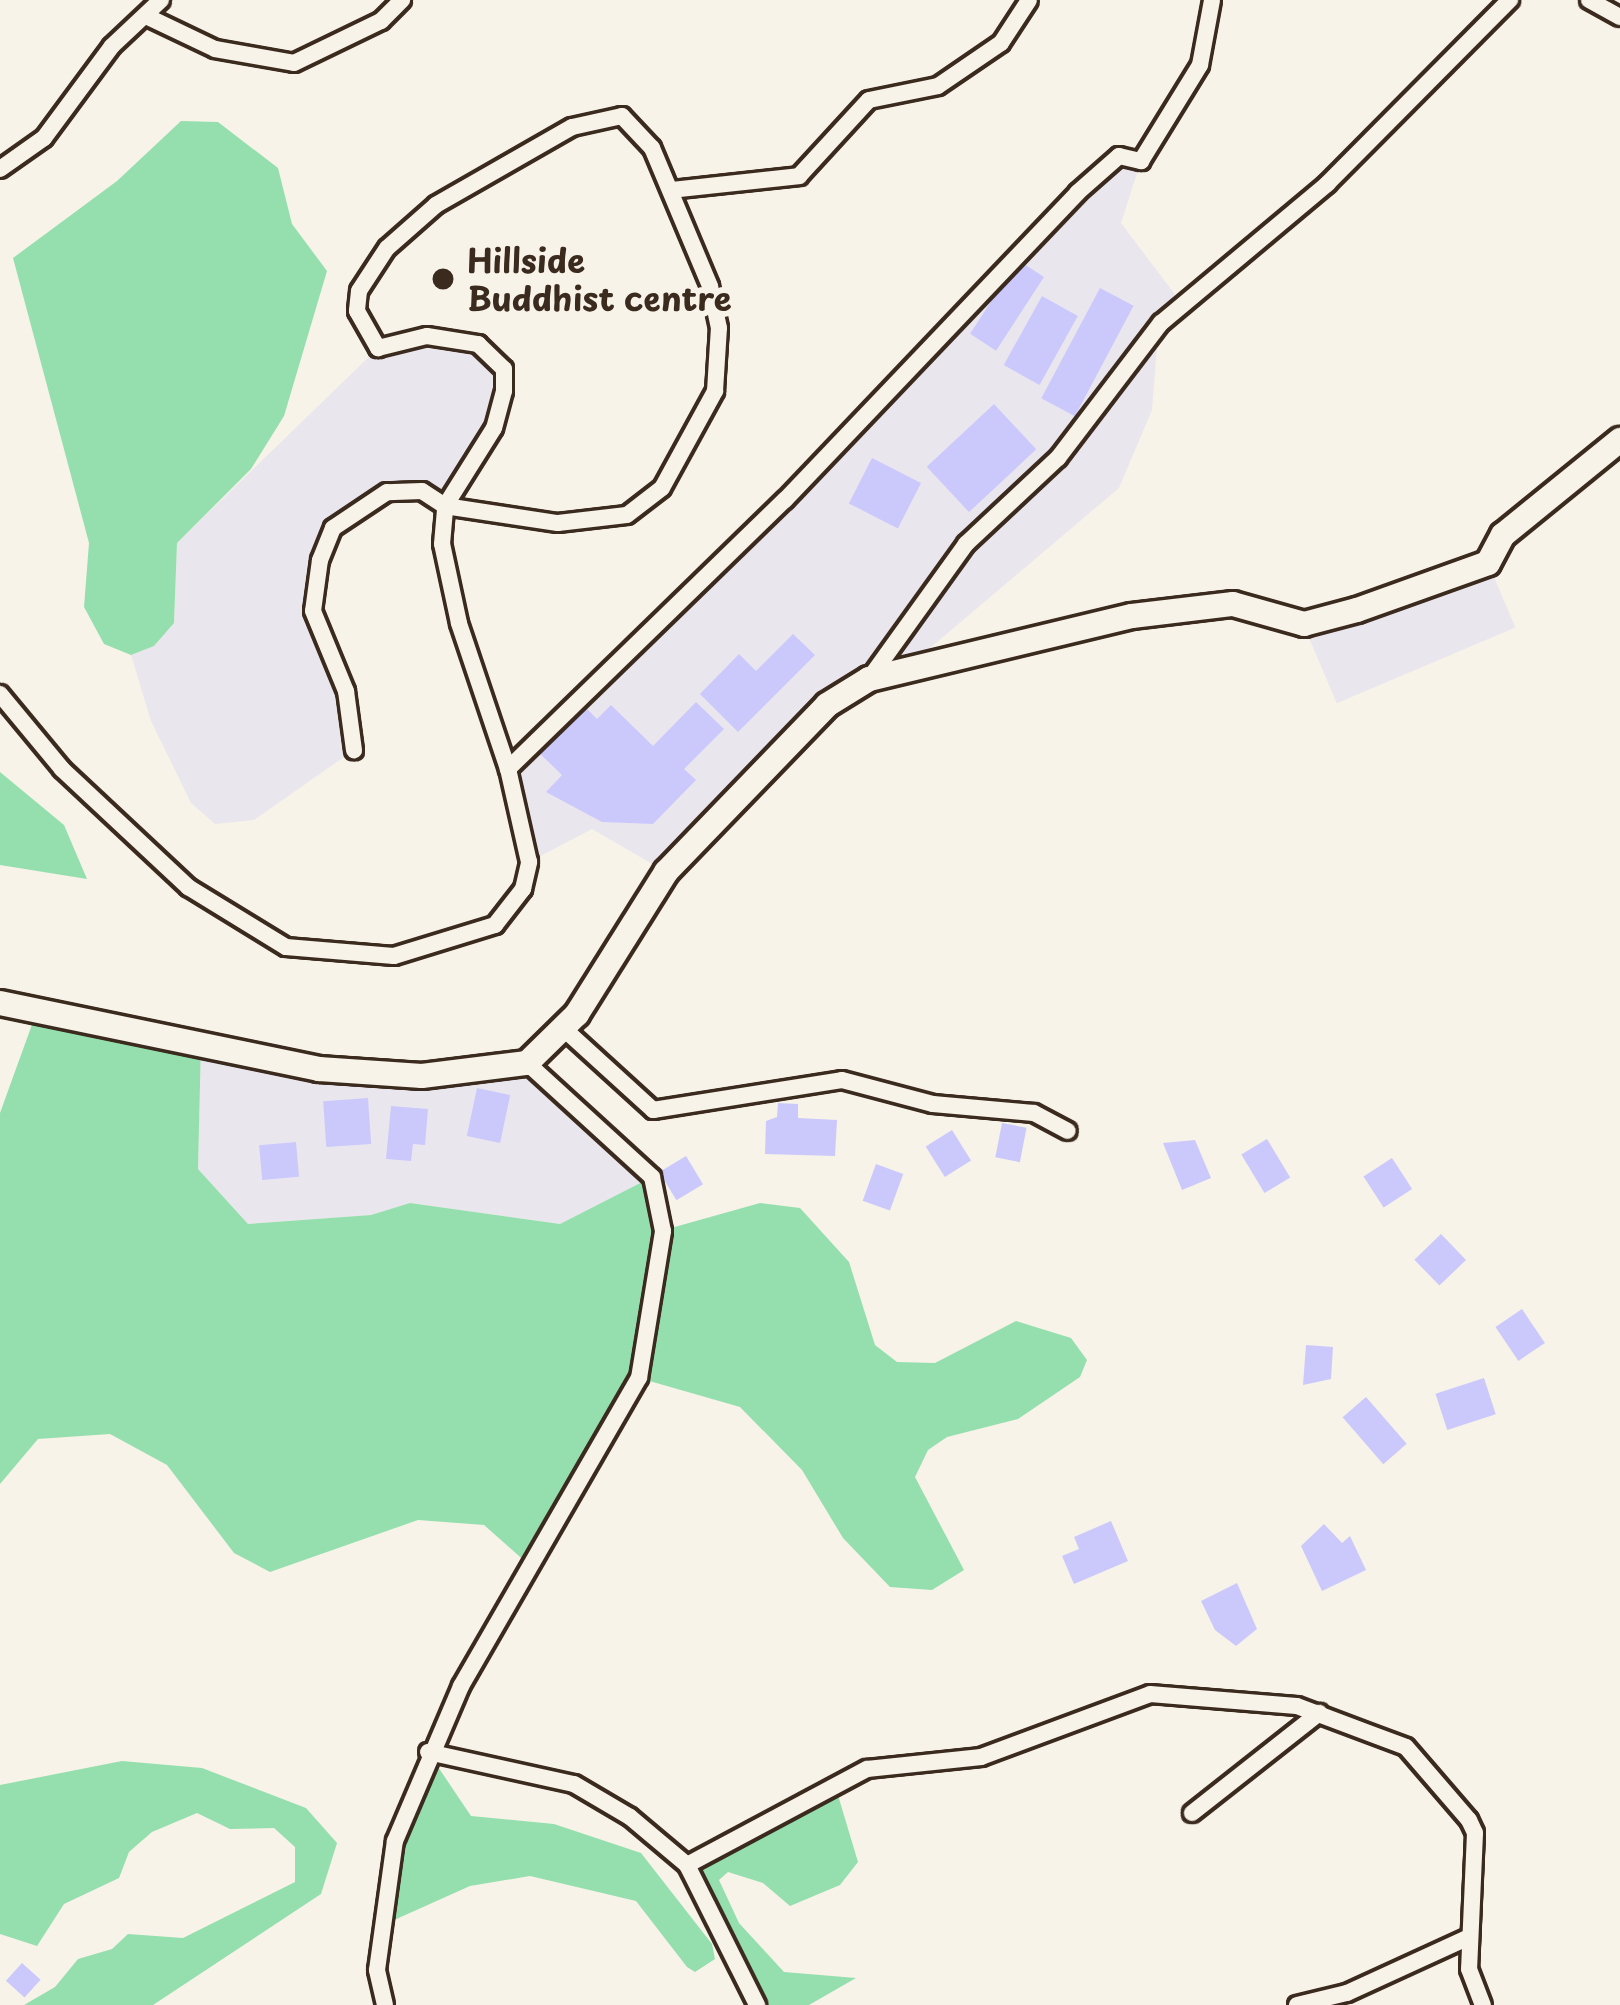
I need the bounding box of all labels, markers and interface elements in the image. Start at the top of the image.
place label: Hillside Buddhist centre [467,240,732,318]
marker: Hillside Buddhist centre [430,266,456,292]

